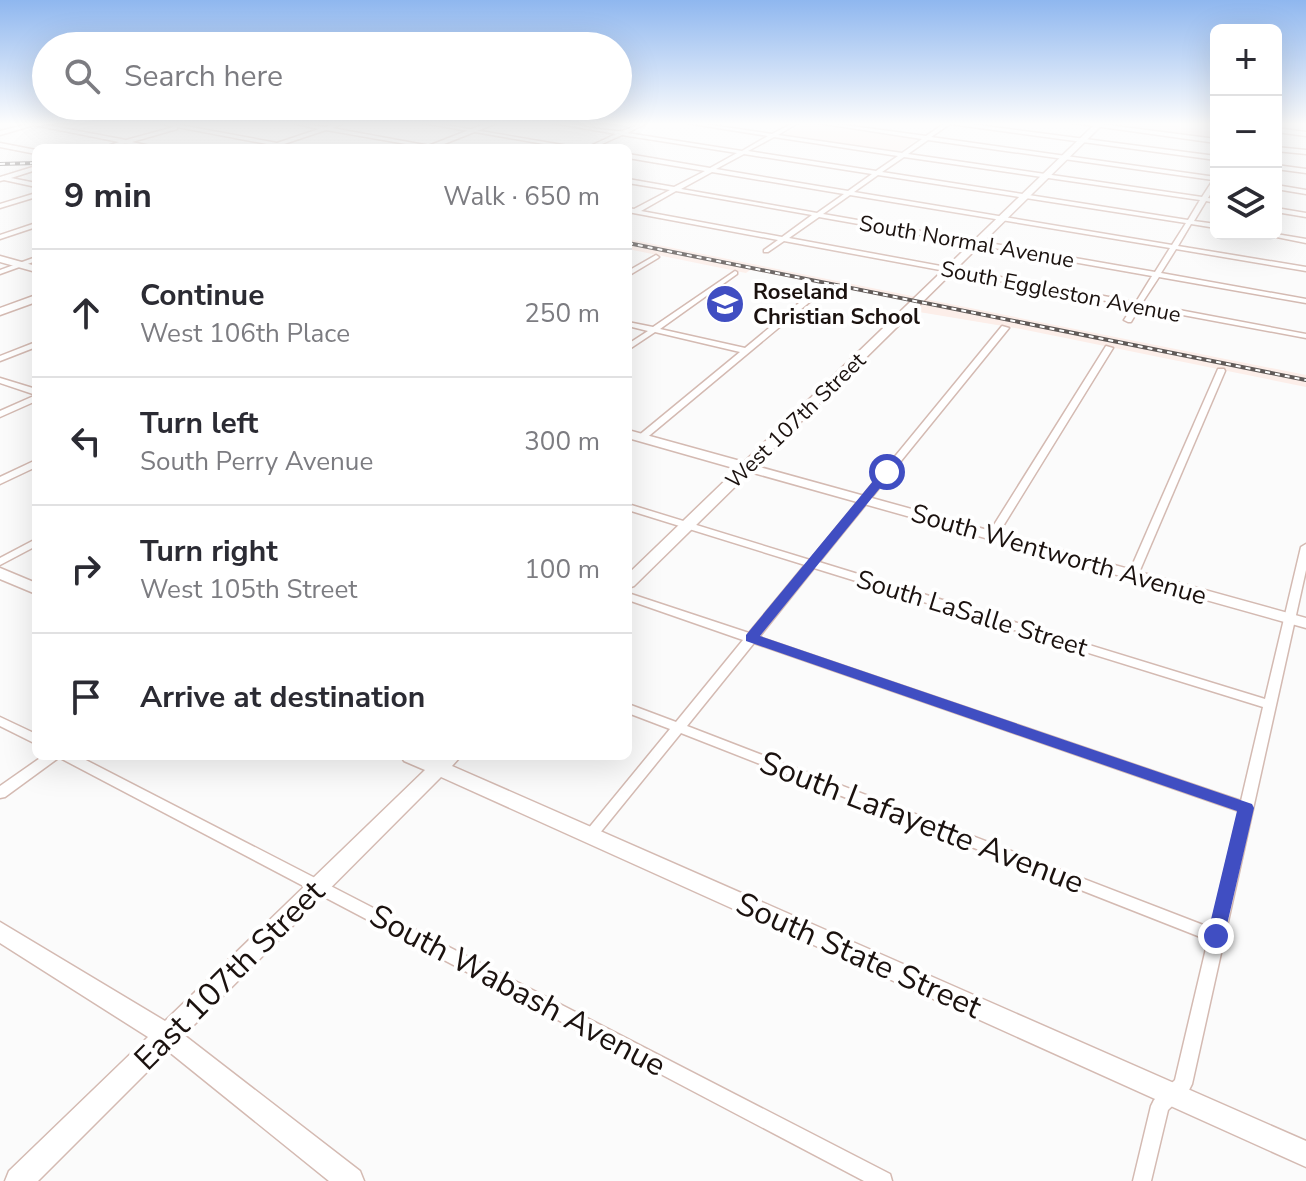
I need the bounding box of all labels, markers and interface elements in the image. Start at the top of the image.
map controls [1210,24,1282,240]
button: + [1210,24,1282,96]
search box [32,32,632,120]
icon: search [60,54,104,98]
text: Search here [124,56,283,97]
button: − [1210,96,1282,168]
button: layers [1210,168,1282,240]
text: 9 min [64,173,152,219]
text: Walk · 650 m [443,179,600,214]
street label: South Normal Avenue [857,208,1077,276]
street label: South Eggleston Avenue [938,254,1183,330]
text: Continue [140,275,265,316]
place label: Roseland Christian School [753,277,920,332]
school or university icon: Roseland Christian School [704,283,746,325]
icon: ahead [64,291,108,335]
text: 250 m [524,296,600,331]
text: West 106th Place [140,316,350,351]
street label: West 107th Street [719,346,872,495]
text: Turn left [140,403,258,444]
icon: left [64,419,108,463]
text: 300 m [524,424,600,459]
text: South Perry Avenue [140,444,373,479]
route start [869,454,905,490]
street label: South Wentworth Avenue [907,496,1211,613]
text: Turn right [140,531,278,572]
icon: right [64,547,108,591]
text: 100 m [524,552,600,587]
street label: South LaSalle Street [852,562,1093,666]
text: West 105th Street [140,572,357,607]
icon: arrive [64,675,108,719]
text: Arrive at destination [140,677,425,718]
street label: South Lafayette Avenue [754,741,1090,904]
street label: East 107th Street [125,870,334,1080]
street label: South State Street [729,882,989,1029]
street label: South Wabash Avenue [362,894,673,1087]
route end [1198,918,1234,954]

